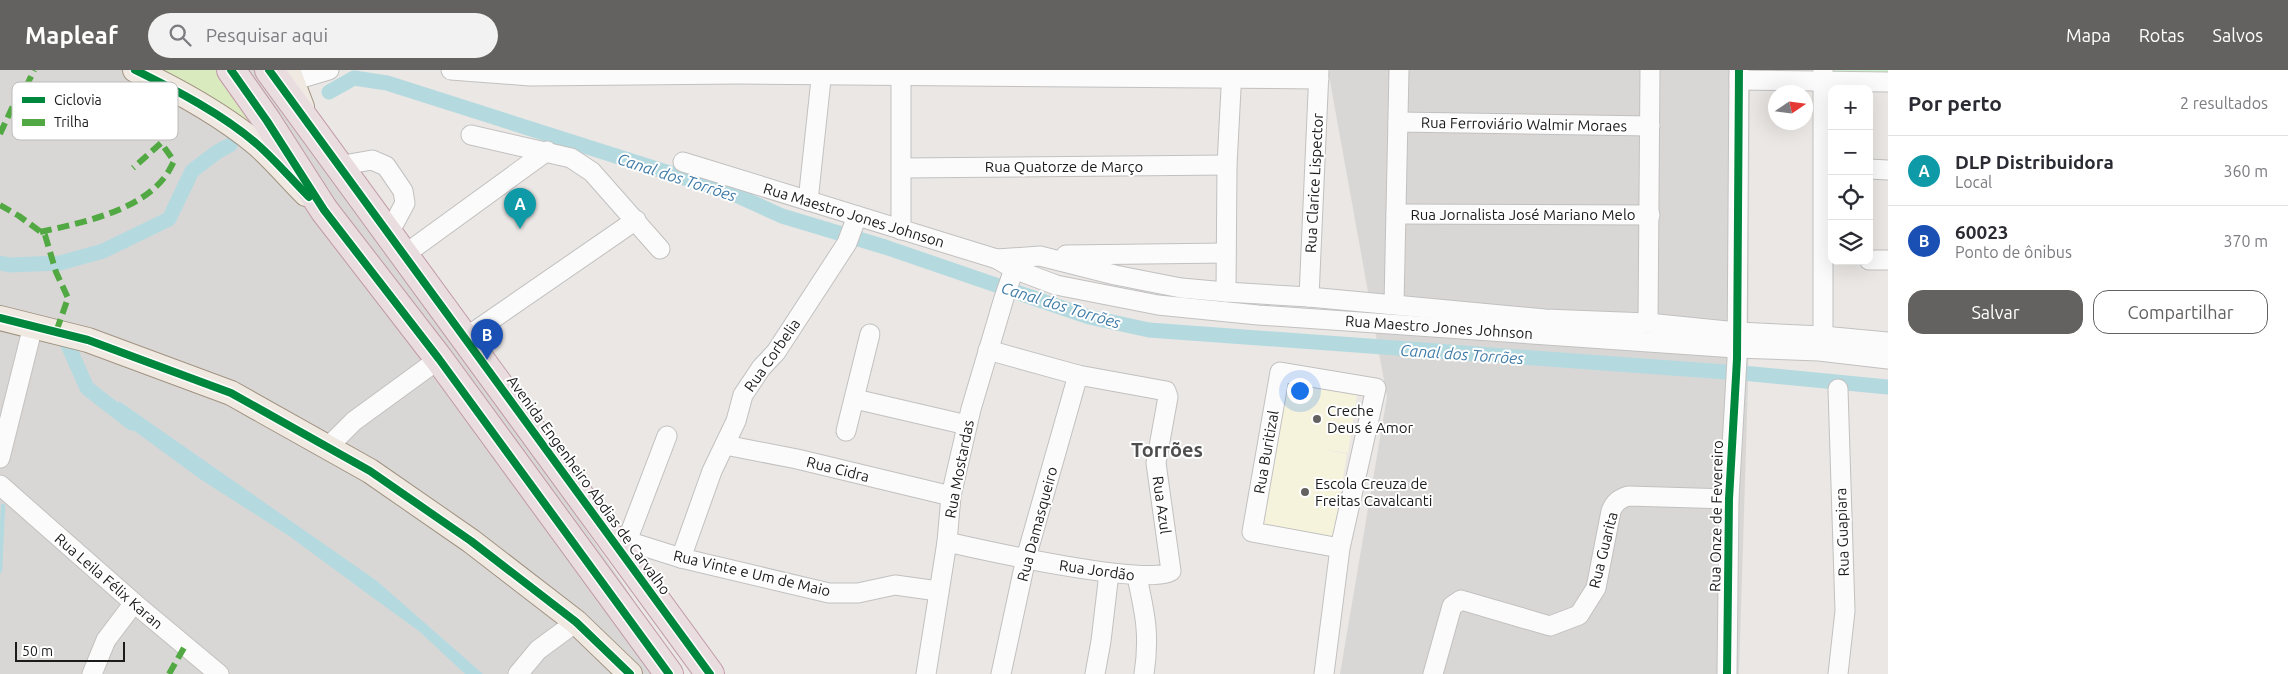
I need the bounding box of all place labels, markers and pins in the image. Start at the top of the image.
pin: A [504,188,536,229]
pin: B [471,319,503,360]
place label: Creche Deus é Amor [1327,402,1414,436]
marker: Creche Deus é Amor [1311,413,1323,425]
place label: Escola Creuza de Freitas Cavalcanti [1315,475,1432,509]
marker: Escola Creuza de Freitas Cavalcanti [1299,486,1311,498]

